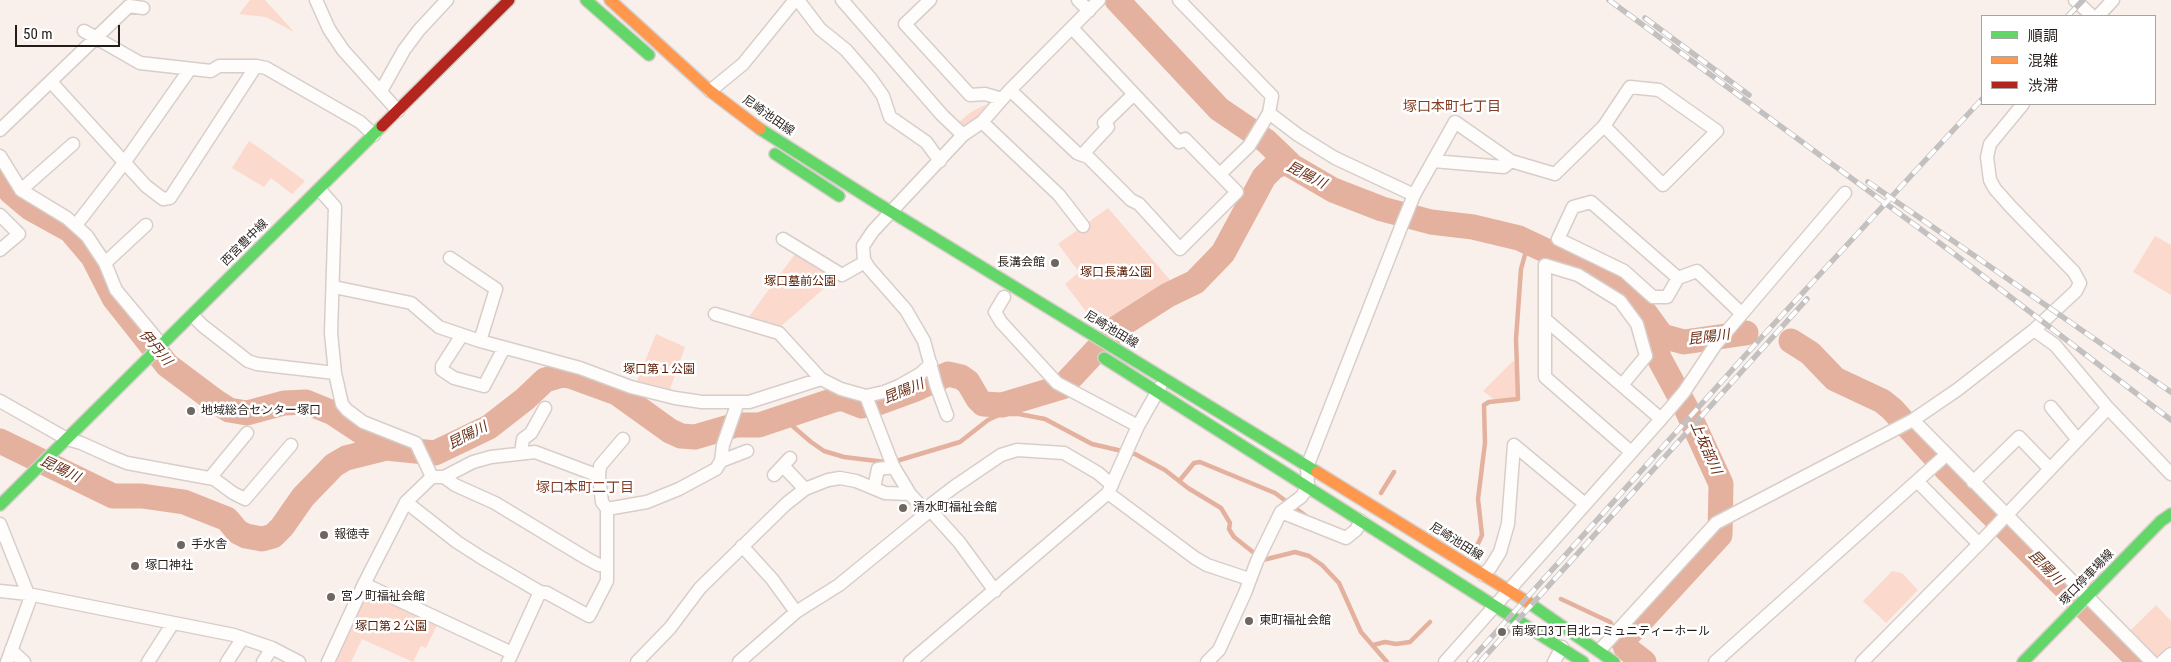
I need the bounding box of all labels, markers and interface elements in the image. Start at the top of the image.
scale bar [18,15,122,47]
legend [1981,15,2156,105]
text: 50 m [23,25,53,43]
text: 順調 [2028,27,2058,45]
text: 混雑 [2028,52,2058,70]
text: 渋滞 [2028,77,2058,95]
street label: 尼崎池田線 [739,93,797,139]
district label: 塚口本町七丁目 [1403,99,1501,115]
water label: 昆陽川 [1283,159,1329,193]
street label: 西宮豊中線 [219,217,271,269]
place label: 長溝会館 [997,256,1045,270]
marker: 長溝会館 [1049,257,1061,269]
park label: 塚口長溝公園 [1080,266,1152,280]
park label: 塚口墓前公園 [764,275,836,289]
street label: 尼崎池田線 [1082,308,1140,352]
water label: 伊丹川 [135,327,175,369]
water label: 昆陽川 [1687,327,1731,349]
park label: 塚口第１公園 [623,363,695,377]
water label: 昆陽川 [881,376,927,408]
place label: 地域総合センター塚口 [201,404,321,418]
marker: 地域総合センター塚口 [185,405,197,417]
water label: 昆陽川 [445,419,491,453]
water label: 上坂部川 [1686,419,1724,477]
water label: 昆陽川 [37,453,83,487]
district label: 塚口本町二丁目 [536,480,634,496]
place label: 清水町福祉会館 [913,501,997,515]
marker: 清水町福祉会館 [897,502,909,514]
street label: 尼崎池田線 [1427,520,1485,564]
place label: 報徳寺 [334,528,370,542]
marker: 報徳寺 [318,529,330,541]
place label: 手水舎 [191,538,227,552]
marker: 手水舎 [175,539,187,551]
water label: 昆陽川 [2024,547,2066,589]
street label: 塚口停車場線 [2057,547,2117,609]
place label: 塚口神社 [145,559,193,573]
marker: 塚口神社 [129,560,141,572]
place label: 宮ノ町福祉会館 [341,590,425,604]
marker: 宮ノ町福祉会館 [325,591,337,603]
place label: 東町福祉会館 [1259,614,1331,628]
marker: 東町福祉会館 [1243,615,1255,627]
park label: 塚口第２公園 [355,620,427,634]
place label: 南塚口3丁目北コミュニティーホール [1512,625,1710,639]
marker: 南塚口3丁目北コミュニティーホール [1496,626,1508,638]

